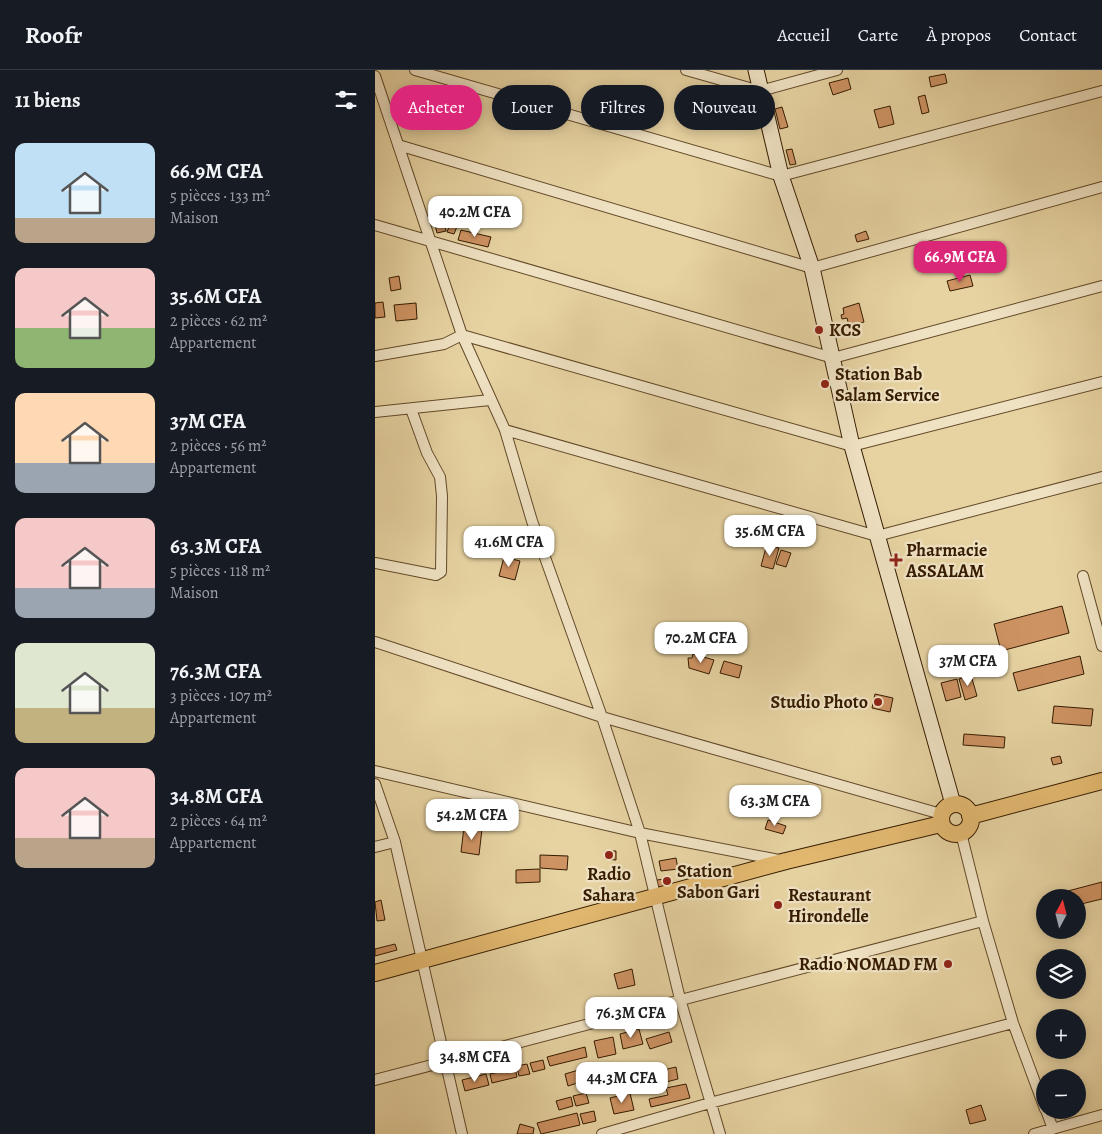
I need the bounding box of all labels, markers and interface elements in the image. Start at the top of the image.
text: Roofr [25,19,82,51]
text: Accueil [777,23,830,47]
text: Carte [858,23,898,47]
text: À propos [926,23,991,47]
text: Contact [1019,23,1077,47]
chip: Acheter [390,85,482,130]
chip: Louer [492,85,571,130]
chip: Filtres [581,85,664,130]
chip: Nouveau [674,85,775,130]
text: 11 biens [15,86,81,114]
icon: filters [332,86,360,114]
text: 66.9M CFA [170,157,263,185]
icon: home [55,163,115,223]
text: 5 pièces · 133 m² [170,185,270,207]
pin: 40.2M CFA [418,196,532,238]
text: 40.2M CFA [439,201,511,223]
text: Maison [170,207,219,229]
pin: 66.9M CFA [903,240,1017,283]
text: 66.9M CFA [925,246,995,268]
text: 35.6M CFA [170,282,261,310]
icon: home [55,288,115,348]
text: 2 pièces · 62 m² [170,310,267,332]
place label: KCS [829,318,861,342]
marker: KCS [813,324,825,336]
text: Appartement [170,332,256,354]
place label: Station Bab Salam Service [835,362,940,407]
marker: Station Bab Salam Service [819,378,831,390]
text: 37M CFA [170,407,246,435]
icon: home [55,413,115,473]
text: 2 pièces · 56 m² [170,435,267,457]
text: Appartement [170,457,256,479]
pin: 35.6M CFA [713,514,827,557]
text: 35.6M CFA [735,520,805,542]
pin: 41.6M CFA [452,526,566,568]
text: 41.6M CFA [474,531,544,553]
text: 63.3M CFA [170,532,261,560]
icon: home [55,538,115,598]
place label: Pharmacie ASSALAM [905,538,987,583]
marker: Pharmacie ASSALAM [890,554,902,566]
text: 5 pièces · 118 m² [170,560,270,582]
text: Maison [170,582,219,604]
pin: 70.2M CFA [644,622,758,664]
text: 70.2M CFA [665,627,737,649]
pin: 37M CFA [922,644,1014,687]
text: 37M CFA [939,650,997,672]
text: 76.3M CFA [170,657,261,685]
icon: home [55,663,115,723]
text: 3 pièces · 107 m² [170,685,272,707]
place label: Studio Photo [770,690,868,714]
marker: Studio Photo [872,696,884,708]
text: Appartement [170,707,256,729]
text: 34.8M CFA [170,782,263,810]
pin: 63.3M CFA [718,784,832,827]
icon: home [55,788,115,848]
text: 63.3M CFA [740,790,810,812]
pin: 54.2M CFA [415,798,529,841]
text: 54.2M CFA [437,804,507,826]
text: 2 pièces · 64 m² [170,810,267,832]
text: Appartement [170,832,256,854]
marker: Radio Sahara [603,849,615,861]
place label: Station Sabon Gari [677,859,760,904]
place label: Radio Sahara [583,862,636,907]
marker: Station Sabon Gari [661,875,673,887]
place label: Restaurant Hirondelle [788,883,871,928]
north arrow [1036,889,1086,939]
map controls [1036,889,1086,1119]
marker: Restaurant Hirondelle [772,899,784,911]
button: layers [1036,949,1086,999]
place label: Radio NOMAD FM [799,952,938,976]
marker: Radio NOMAD FM [942,958,954,970]
pin: 76.3M CFA [574,996,688,1039]
text: 76.3M CFA [596,1002,666,1024]
button: + [1036,1009,1086,1059]
pin: 34.8M CFA [418,1040,532,1083]
text: 34.8M CFA [440,1046,510,1068]
pin: 44.3M CFA [565,1062,679,1104]
text: 44.3M CFA [587,1067,657,1089]
button: − [1036,1069,1086,1119]

